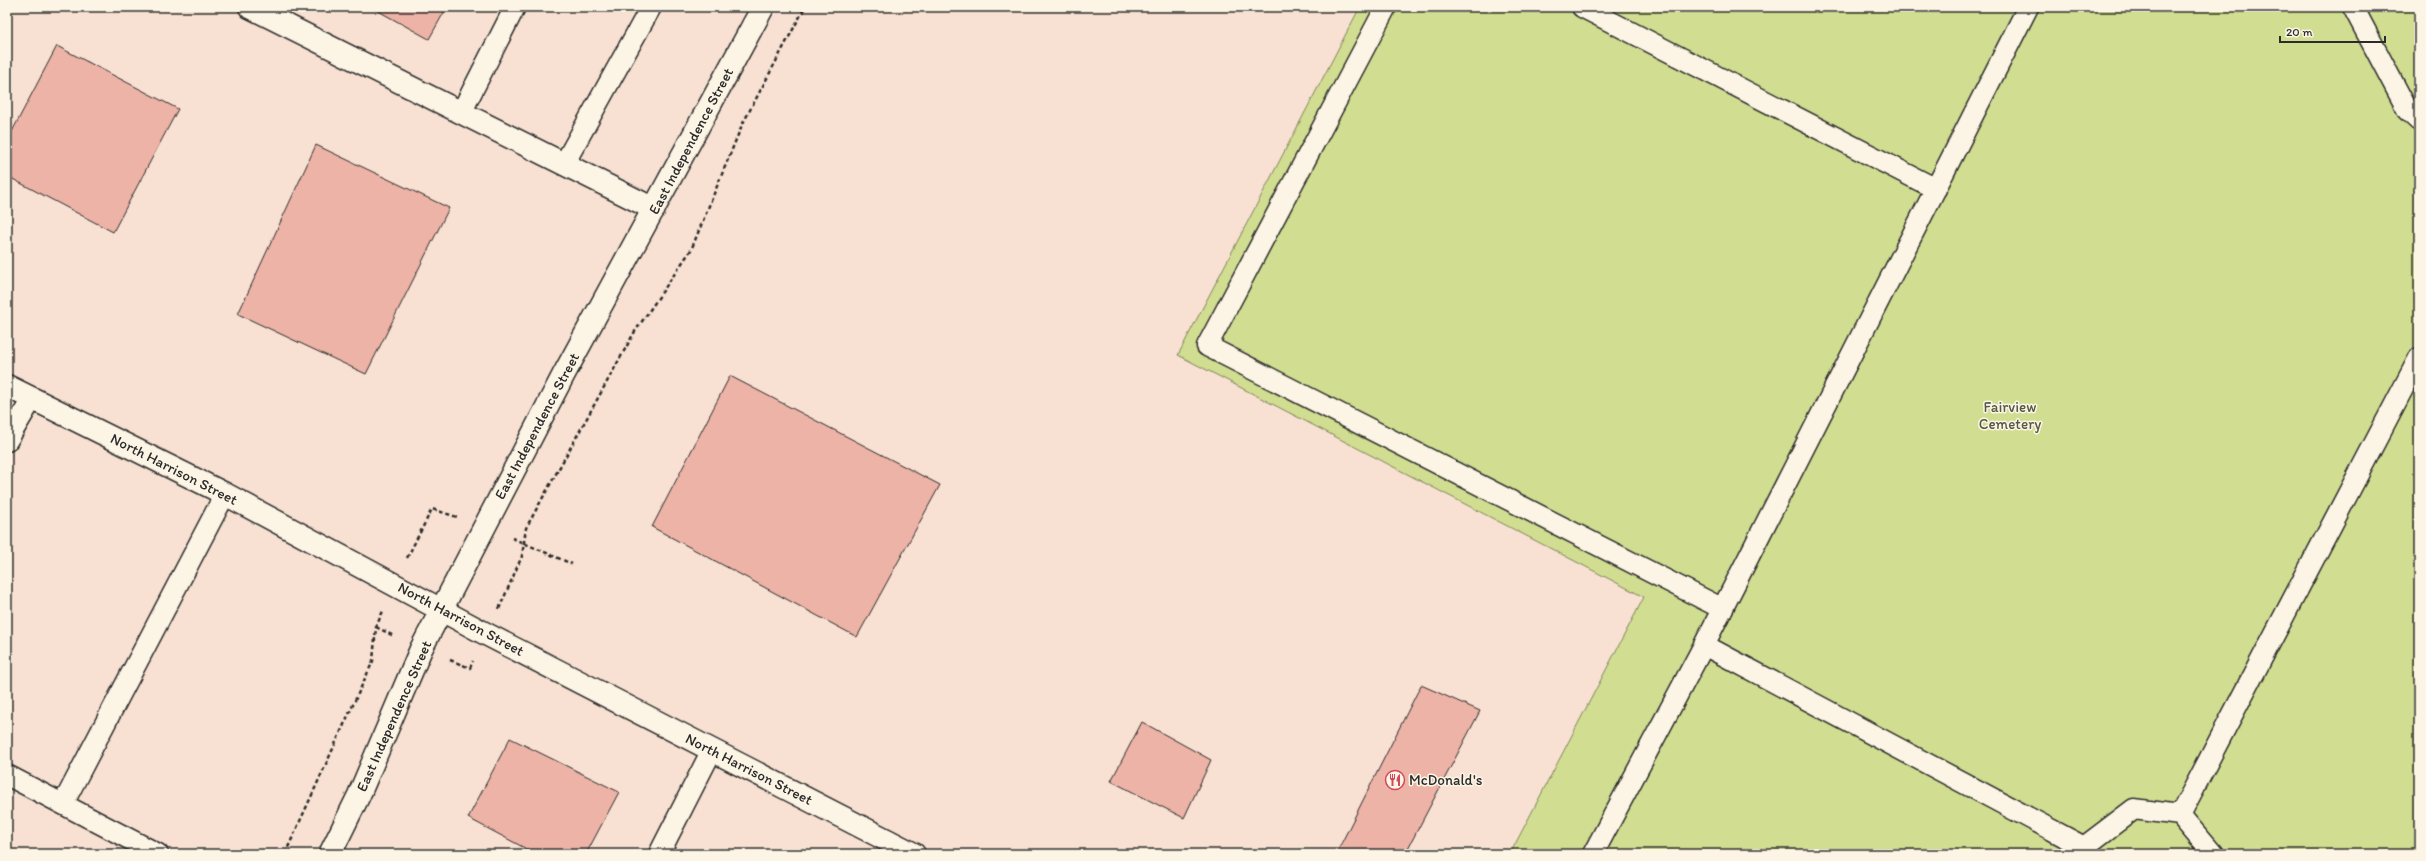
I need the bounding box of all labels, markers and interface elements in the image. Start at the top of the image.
scale bar [2280,18,2385,44]
text: 20 m [2286,25,2313,39]
street label: East Independence Street [645,64,737,217]
street label: East Independence Street [491,349,583,502]
park label: Fairview Cemetery [1979,398,2041,433]
street label: North Harrison Street [107,429,241,509]
street label: North Harrison Street [395,578,527,660]
street label: East Independence Street [353,637,436,794]
street label: North Harrison Street [682,729,816,809]
restaurant icon: McDonald's [1384,769,1406,791]
place label: McDonald's [1409,771,1483,789]

